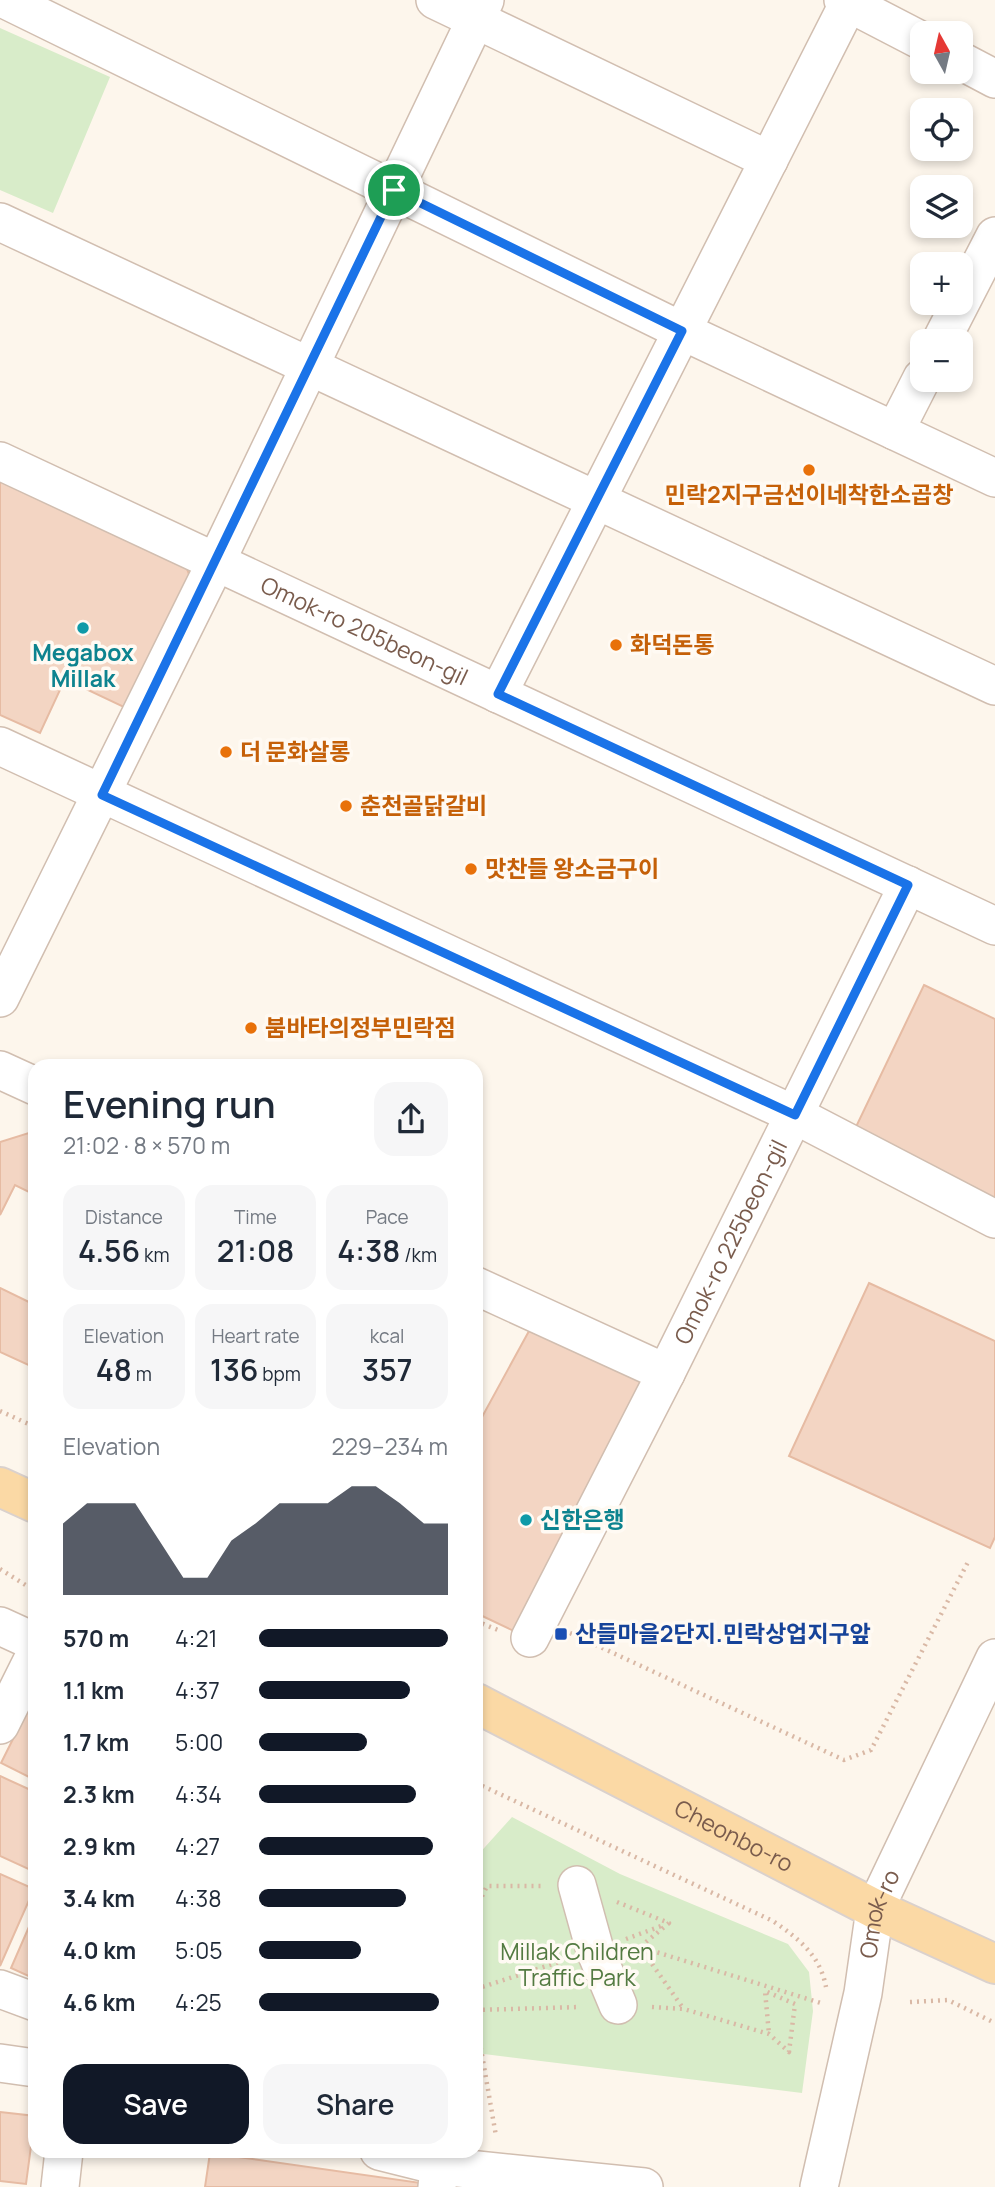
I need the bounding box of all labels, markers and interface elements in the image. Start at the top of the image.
north arrow [910,21,973,84]
map controls [910,21,973,392]
button: locate [910,98,973,161]
pin [364,160,424,220]
icon: arrive [375,171,413,209]
button: layers [910,175,973,238]
button: + [910,252,973,315]
button: − [910,329,973,392]
marker: 민락2지구금선이네착한소곱창 [801,462,817,478]
place label: 민락2지구금선이네착한소곱창 [665,478,953,510]
street label: Omok-ro 205beon-gil [256,568,473,692]
marker: Megabox Millak [75,620,91,636]
place label: 화덕돈통 [630,628,715,660]
place label: Megabox Millak [32,636,134,694]
marker: 화덕돈통 [608,637,624,653]
place label: 더 문화살롱 [240,735,350,767]
marker: 더 문화살롱 [218,744,234,760]
place label: 춘천골닭갈비 [360,789,487,821]
marker: 춘천골닭갈비 [338,798,354,814]
place label: 맛찬들 왕소금구이 [485,852,659,884]
marker: 맛찬들 왕소금구이 [463,861,479,877]
place label: 붐바타의정부민락점 [265,1011,455,1043]
marker: 붐바타의정부민락점 [243,1020,259,1036]
text: Evening run [63,1077,276,1129]
button: share [374,1082,448,1156]
text: 21:02 · 8 × 570 m [63,1129,230,1161]
street label: Omok-ro 225beon-gil [666,1134,794,1349]
text: Distance [85,1204,163,1230]
text: Time [234,1204,277,1230]
text: Pace [366,1204,409,1230]
text: 4.56 [78,1230,140,1271]
text: 21:08 [217,1230,294,1271]
text: 4:38 [337,1230,400,1271]
text: km [140,1242,170,1268]
text: /km [400,1242,437,1268]
text: Elevation [84,1323,164,1349]
text: Heart rate [211,1323,300,1349]
text: kcal [370,1323,405,1349]
text: 48 [96,1349,132,1390]
text: 136 [210,1349,259,1390]
text: 357 [362,1349,412,1390]
text: m [132,1361,152,1387]
text: bpm [259,1361,301,1387]
text: Elevation [63,1430,160,1462]
text: 229–234 m [332,1430,448,1462]
place label: 신한은행 [540,1503,625,1535]
marker: 신한은행 [518,1512,534,1528]
place label: 산들마을2단지.민락상업지구앞 [575,1617,871,1649]
text: 570 m [63,1622,129,1654]
text: 4:21 [175,1622,218,1654]
marker: 산들마을2단지.민락상업지구앞 [553,1626,569,1642]
text: 1.1 km [63,1674,124,1706]
text: 4:37 [175,1674,220,1706]
text: 1.7 km [63,1726,129,1758]
text: 5:00 [175,1726,223,1758]
text: 2.3 km [63,1778,135,1810]
text: 4:34 [175,1778,222,1810]
street label: Cheonbo-ro [669,1791,799,1879]
text: 2.9 km [63,1830,136,1862]
text: 4:27 [175,1830,220,1862]
street label: Omok-ro [851,1864,907,1960]
text: 3.4 km [63,1882,135,1914]
text: 4:38 [175,1882,222,1914]
text: 4.0 km [63,1934,136,1966]
text: 5:05 [175,1934,222,1966]
park label: Millak Children Traffic Park [500,1935,654,1993]
text: 4.6 km [63,1986,135,2018]
text: 4:25 [175,1986,222,2018]
button: Save [63,2064,249,2144]
button: Share [263,2064,448,2144]

